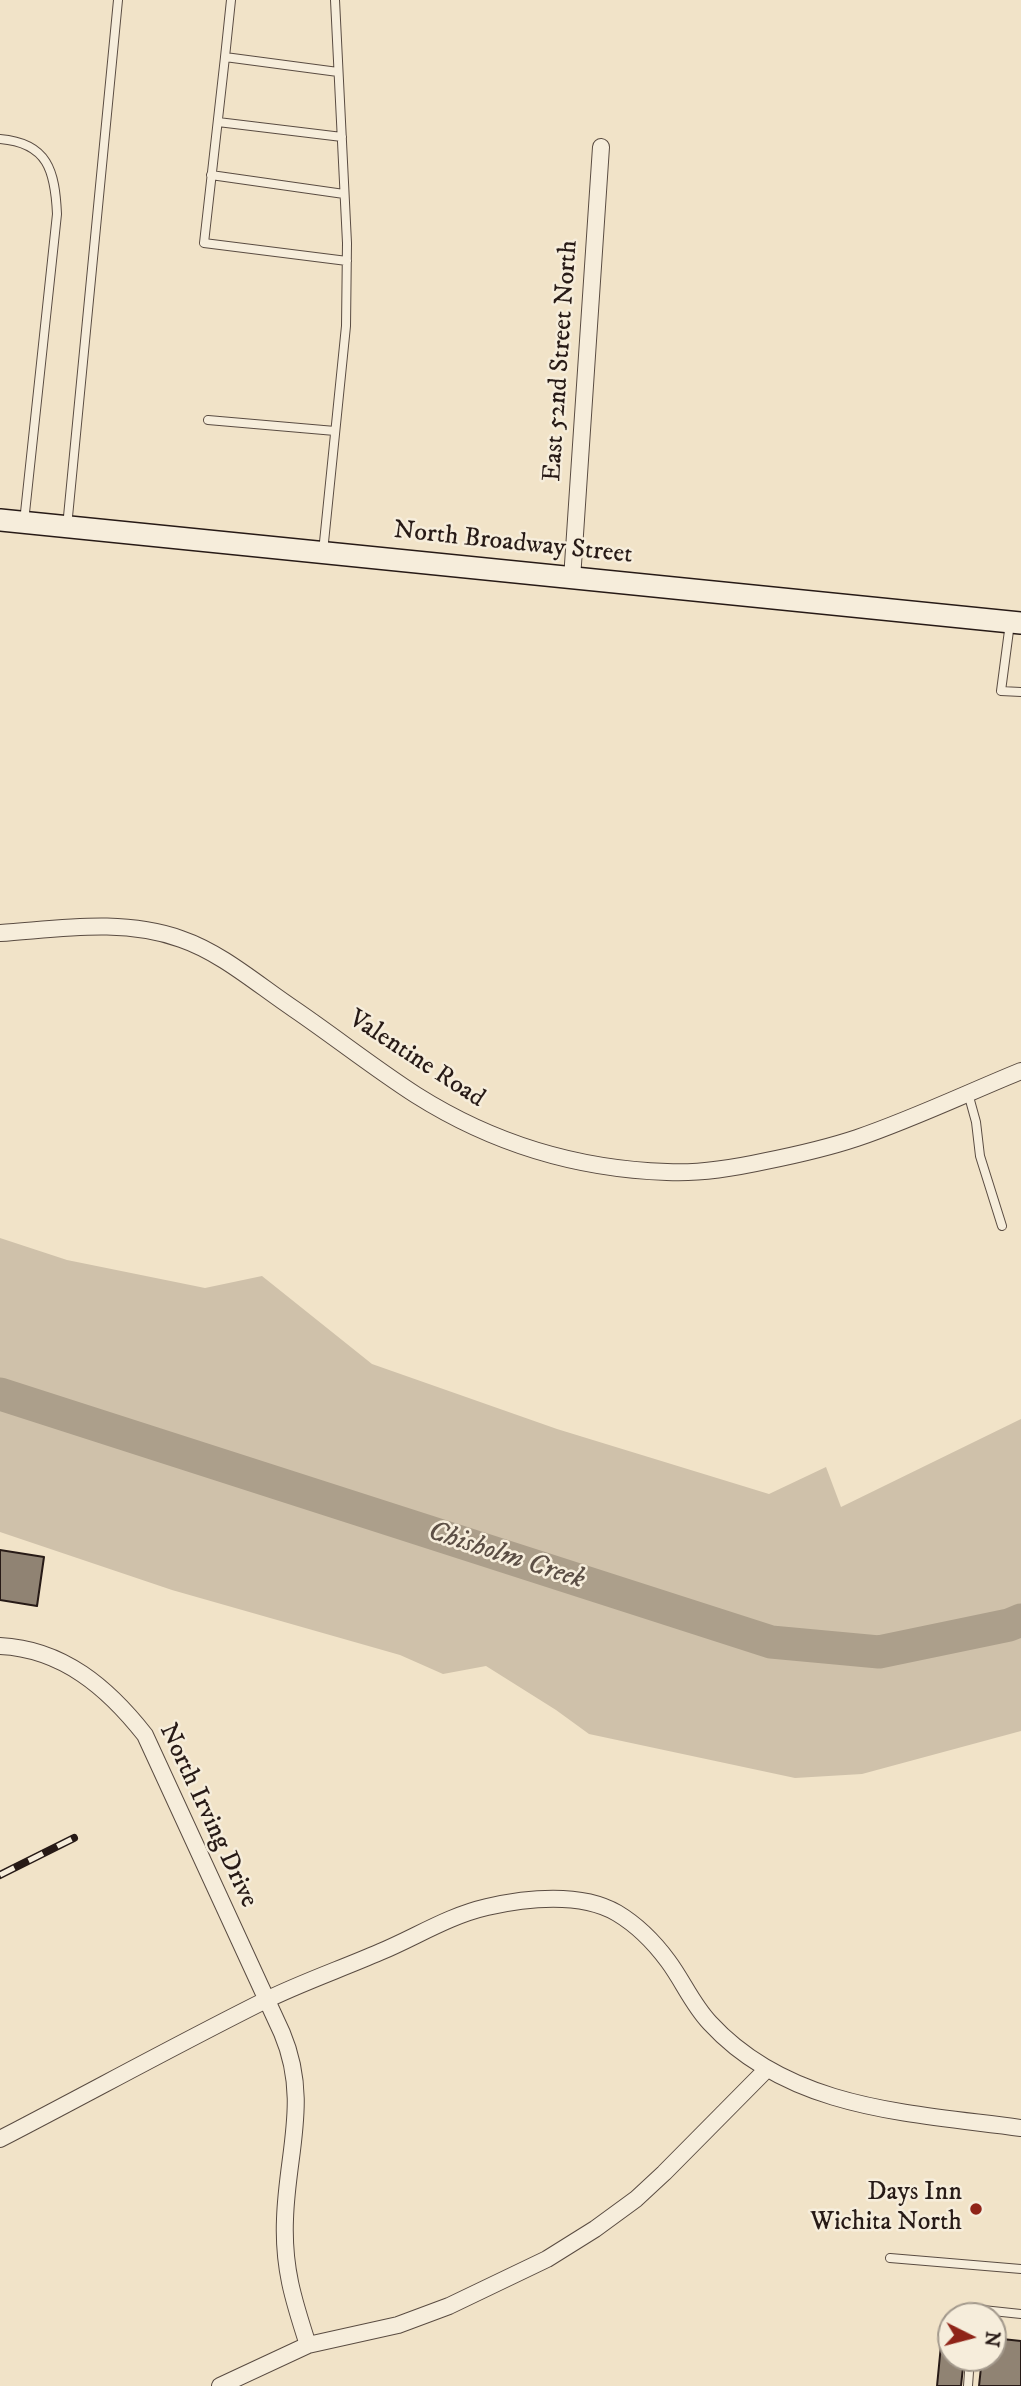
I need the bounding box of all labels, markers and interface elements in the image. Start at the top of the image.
street label: East 52nd Street North [538,239,586,483]
street label: North Broadway Street [392,516,634,572]
street label: Valentine Road [342,1004,490,1116]
water label: Chisholm Creek [423,1516,589,1598]
street label: North Irving Drive [151,1719,263,1913]
place label: Days Inn Wichita North [810,2178,962,2240]
marker: Days Inn Wichita North [968,2201,984,2217]
north arrow [937,2302,1007,2372]
text: N [979,2330,1004,2348]

